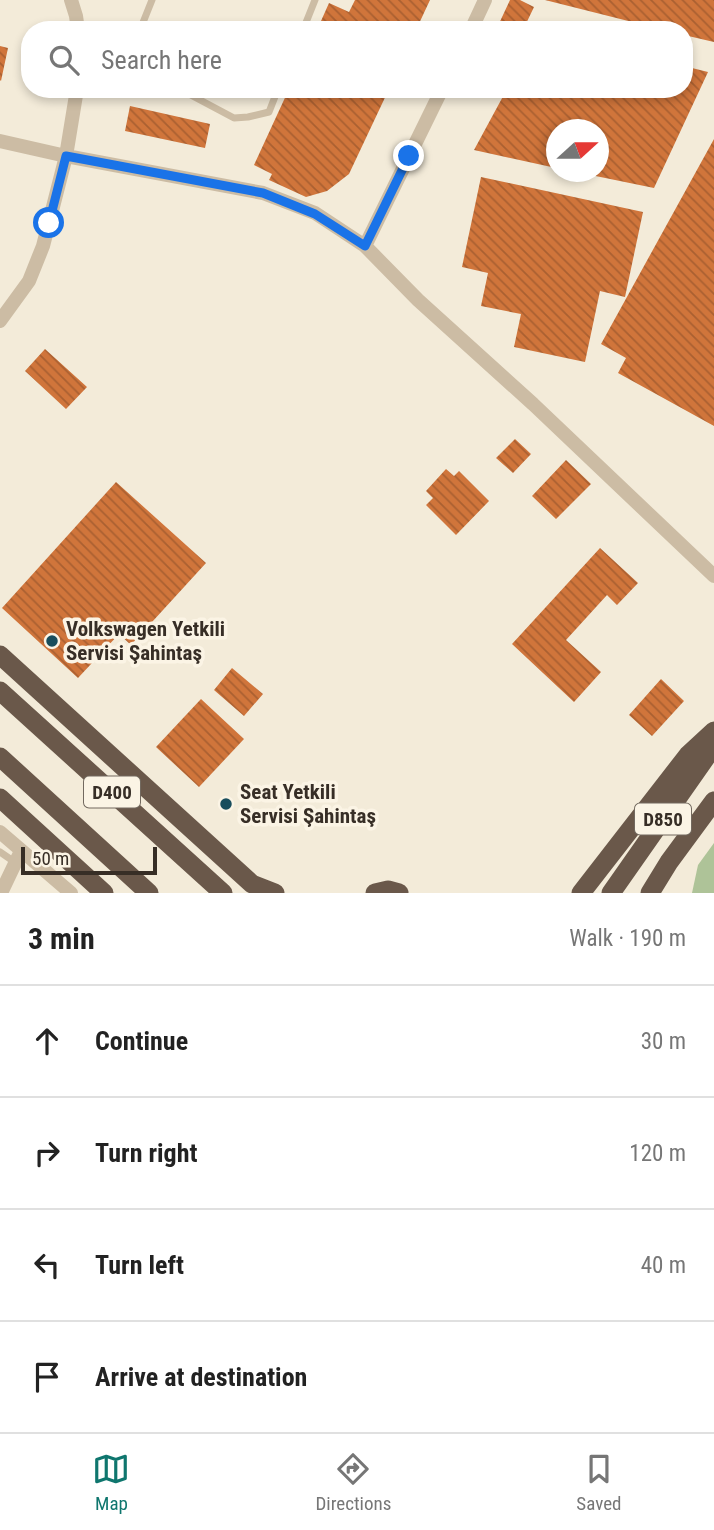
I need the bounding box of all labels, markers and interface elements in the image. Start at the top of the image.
search box [21,21,693,98]
icon: search [45,41,83,79]
text: Search here [101,45,222,75]
north arrow [546,119,609,182]
route end [393,140,424,171]
route start [33,207,64,238]
place label: Volkswagen Yetkili Servisi Şahintaş [66,617,225,665]
marker: Volkswagen Yetkili Servisi Şahintaş [44,633,60,649]
road number: D400 [84,776,140,807]
place label: Seat Yetkili Servisi Şahintaş [240,780,376,828]
marker: Seat Yetkili Servisi Şahintaş [218,796,234,812]
road number: D850 [635,804,691,834]
scale bar [21,844,158,876]
text: 50 m [32,847,69,870]
text: 3 min [28,921,95,956]
text: Walk · 190 m [569,925,686,952]
icon: ahead [28,1022,66,1060]
text: Continue [95,1026,188,1056]
text: 30 m [641,1028,686,1055]
icon: right [28,1134,66,1172]
text: Turn right [95,1138,197,1168]
text: 120 m [629,1140,686,1167]
icon: left [28,1246,66,1284]
text: Turn left [95,1250,184,1280]
text: 40 m [641,1252,686,1279]
icon: arrive [28,1358,66,1396]
text: Arrive at destination [95,1362,307,1392]
tab: Map [92,1450,130,1515]
tab: Directions [315,1450,391,1515]
tab: Saved [576,1450,622,1515]

